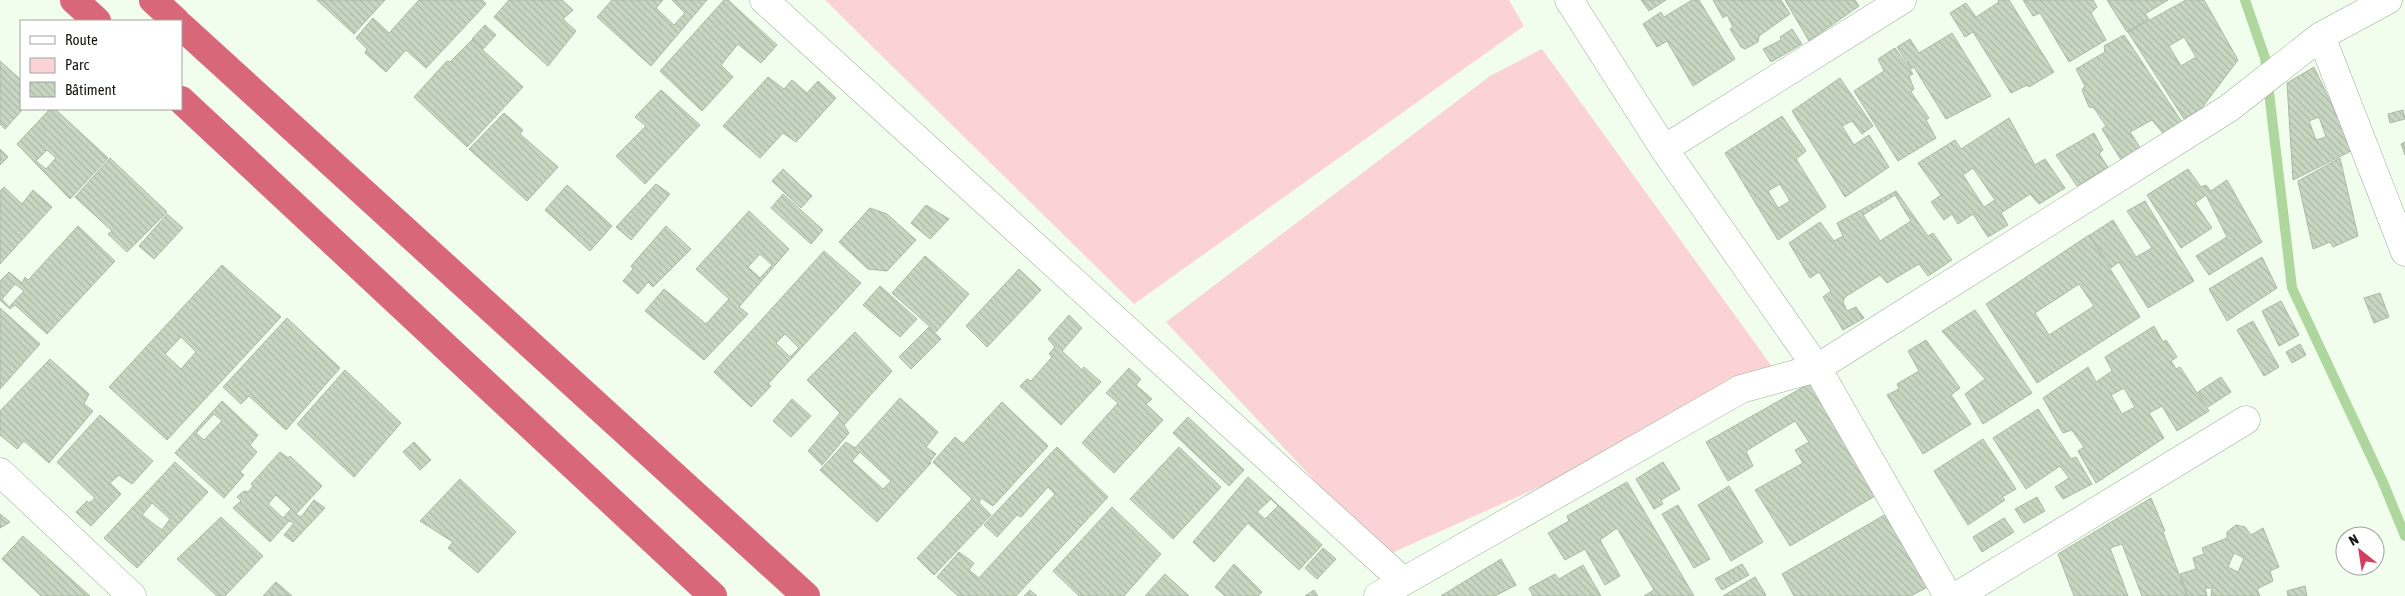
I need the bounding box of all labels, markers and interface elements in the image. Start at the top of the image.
legend [20,20,182,110]
text: Route [65,31,98,48]
text: Parc [65,56,89,73]
text: Bâtiment [65,81,116,98]
north arrow [2335,526,2385,576]
text: N [2346,531,2361,549]

